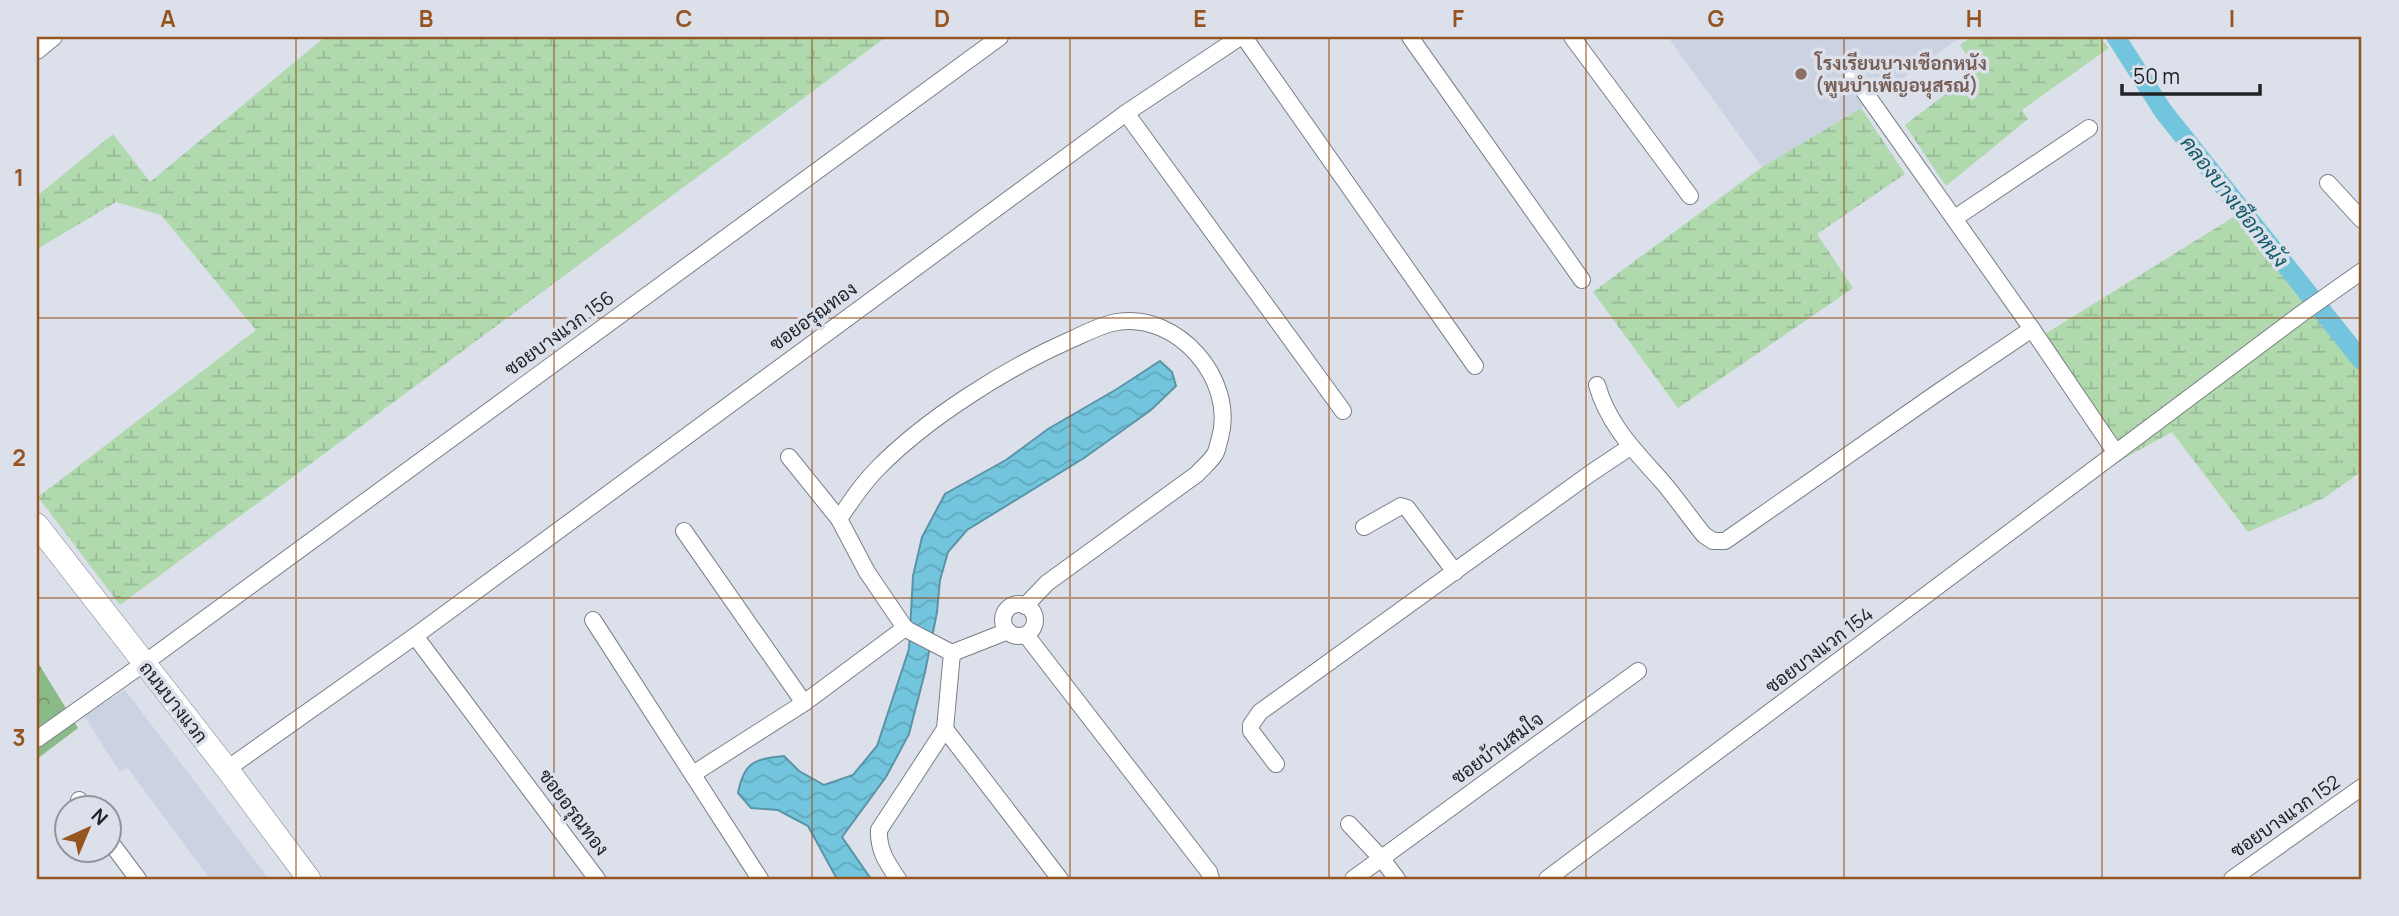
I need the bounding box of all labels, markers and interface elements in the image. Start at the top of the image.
text: A [160,2,176,34]
text: B [419,2,433,34]
text: C [676,2,693,34]
text: D [934,2,950,34]
text: E [1193,2,1207,34]
text: F [1452,2,1464,34]
text: G [1708,2,1725,34]
text: H [1966,2,1982,34]
text: I [2229,2,2235,34]
place label: โรงเรียนบางเชือกหนัง (พูนบำเพ็ญอนุสรณ์) [1814,50,1987,100]
scale bar [2122,52,2261,96]
text: 50 m [2133,62,2180,90]
marker: โรงเรียนบางเชือกหนัง (พูนบำเพ็ญอนุสรณ์) [1793,66,1809,82]
water label: คลองบางเชือกหนัง [2175,129,2295,273]
text: 1 [14,161,24,193]
street label: ซอยอรุณทอง [764,275,862,357]
street label: ซอยบางแวก 156 [499,284,619,382]
text: 2 [12,441,26,473]
street label: ซอยบางแวก 154 [1760,601,1878,699]
street label: ถนนบางแวก [134,656,214,748]
street label: ซอยบ้านสมใจ [1446,706,1548,790]
text: 3 [12,721,26,753]
street label: ซอยอรุณทอง [533,763,615,861]
street label: ซอยบางแวก 152 [2225,769,2345,863]
north arrow [52,794,122,864]
text: N [86,803,114,831]

